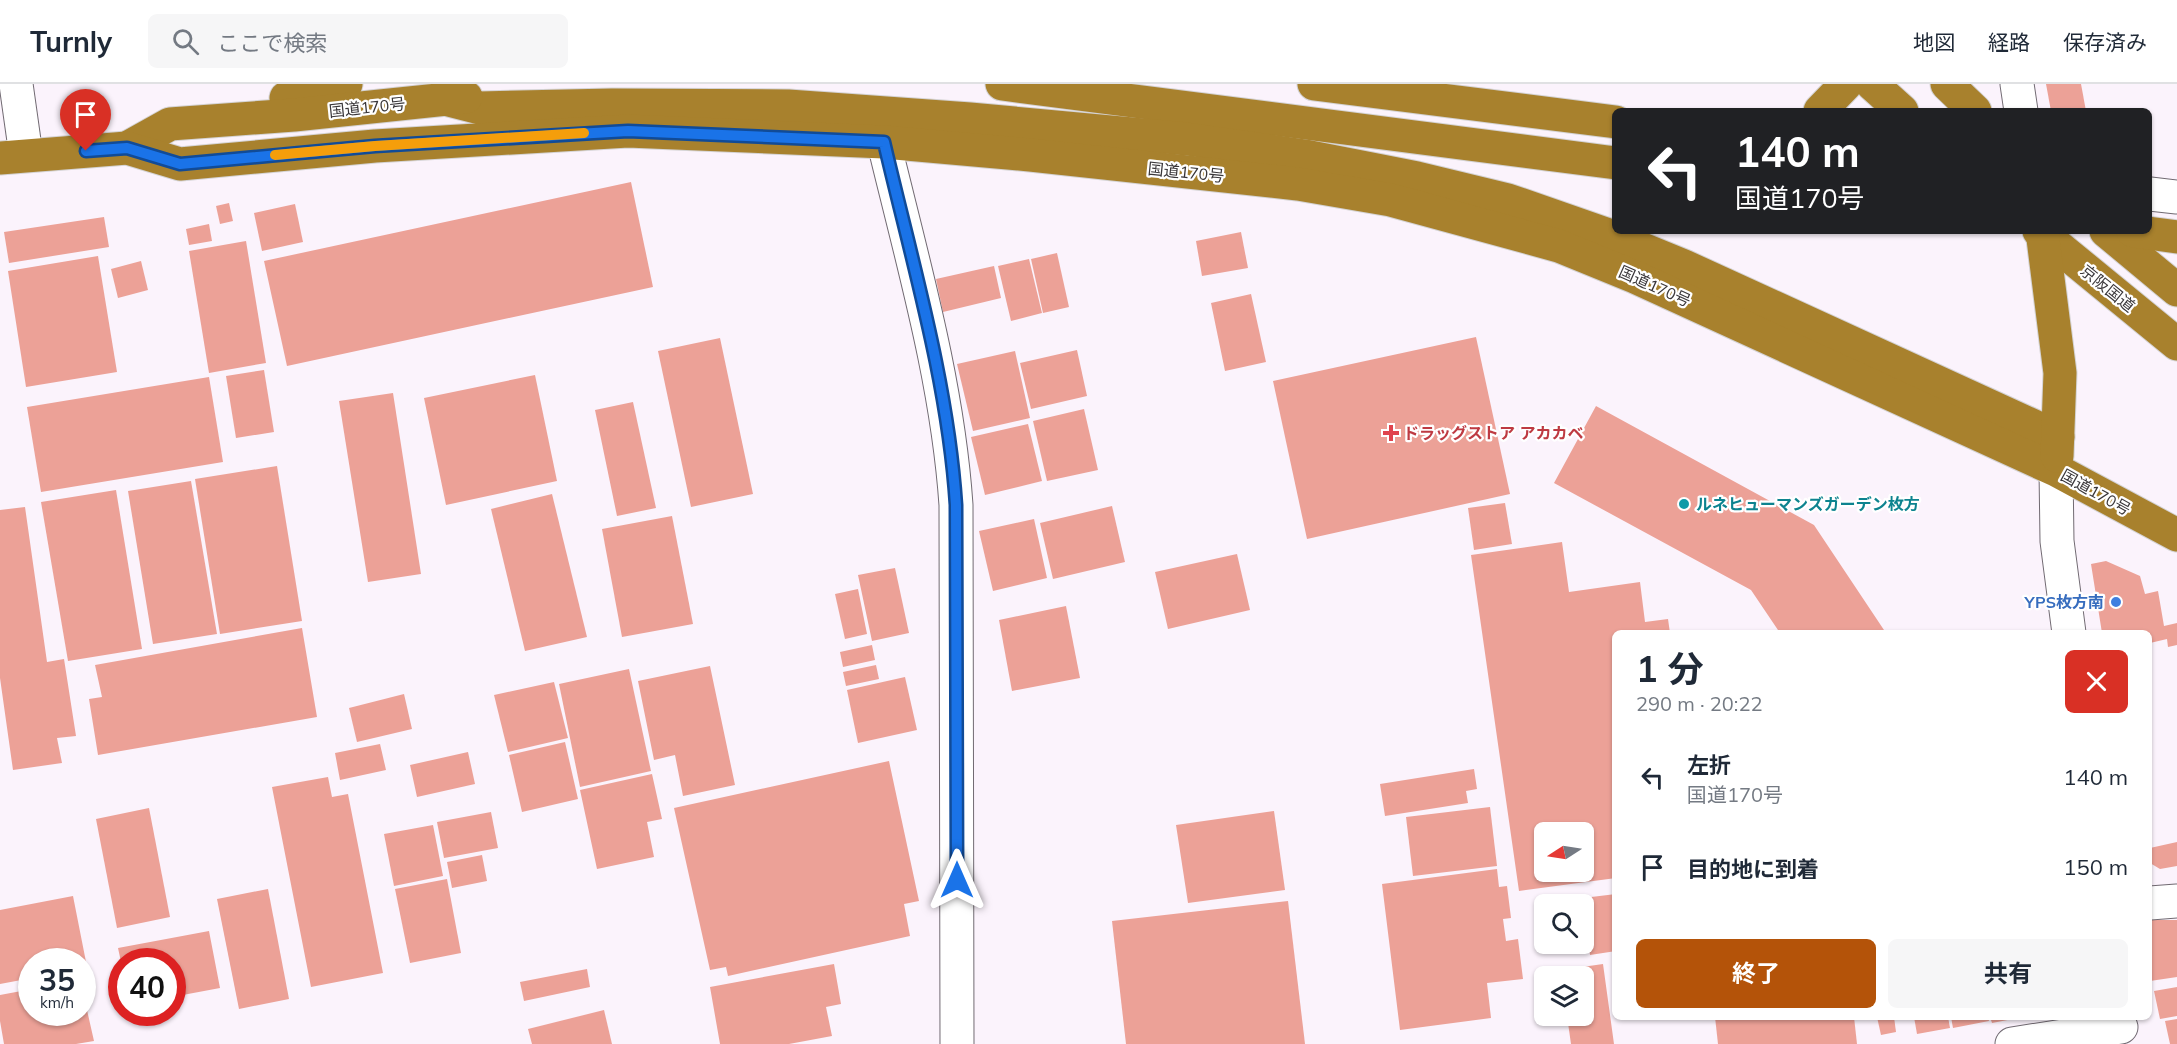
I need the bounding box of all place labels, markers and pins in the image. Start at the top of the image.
pin [60,89,111,151]
place label: ドラッグストア アカカベ [1403,423,1583,443]
marker: ドラッグストア アカカベ [1384,426,1398,440]
place label: ルネヒューマンズガーデン枚方 [1696,494,1920,514]
marker: ルネヒューマンズガーデン枚方 [1677,497,1691,511]
place label: YPS枚方南 [2023,592,2104,612]
marker: YPS枚方南 [2109,595,2123,609]

